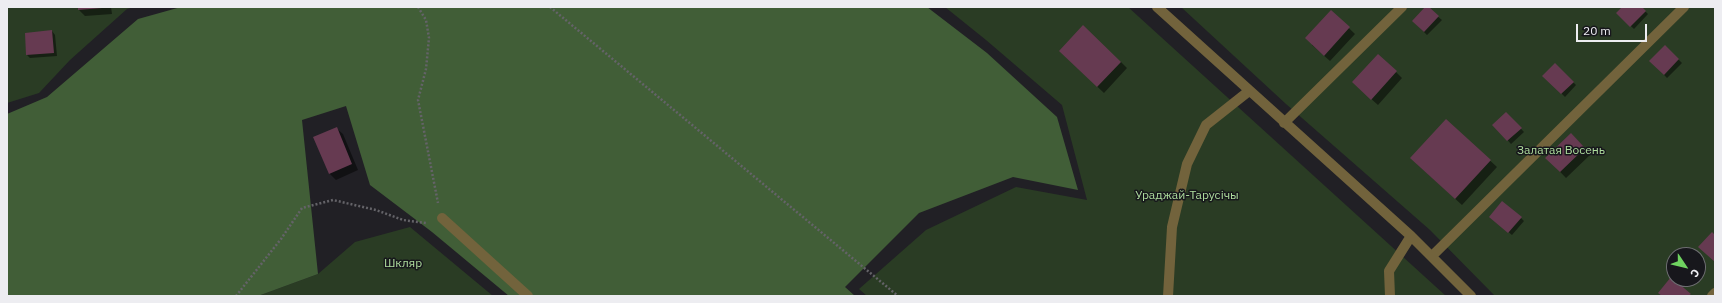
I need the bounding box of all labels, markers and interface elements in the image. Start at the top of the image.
scale bar [1578,16,1649,42]
text: 20 m [1583,23,1611,38]
park label: Залатая Восень [1517,144,1605,158]
park label: Ураджай-Тарусічы [1135,189,1239,203]
north arrow [1666,247,1706,287]
park label: Шкляр [384,257,422,271]
text: С [1687,266,1703,280]

